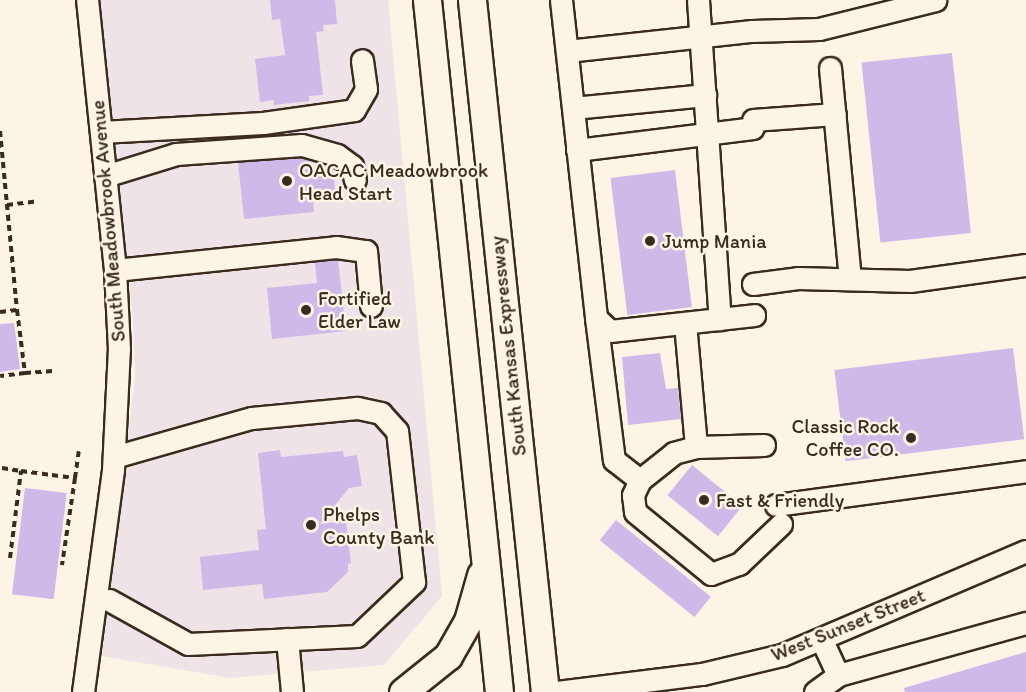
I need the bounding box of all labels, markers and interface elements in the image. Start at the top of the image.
street label: South Meadowbrook Avenue [86,100,130,342]
place label: OACAC Meadowbrook Head Start [299,158,488,205]
marker: OACAC Meadowbrook Head Start [280,174,294,188]
place label: Jump Mania [662,229,767,253]
marker: Jump Mania [643,234,657,248]
street label: South Kansas Expressway [485,235,531,457]
place label: Fortified Elder Law [318,286,402,333]
marker: Fortified Elder Law [299,303,313,317]
place label: Classic Rock Coffee CO. [791,414,899,461]
marker: Classic Rock Coffee CO. [904,431,918,445]
place label: Fast & Friendly [716,488,844,512]
marker: Fast & Friendly [697,493,711,507]
place label: Phelps County Bank [323,502,435,549]
marker: Phelps County Bank [304,518,318,532]
street label: West Sunset Street [768,583,928,667]

